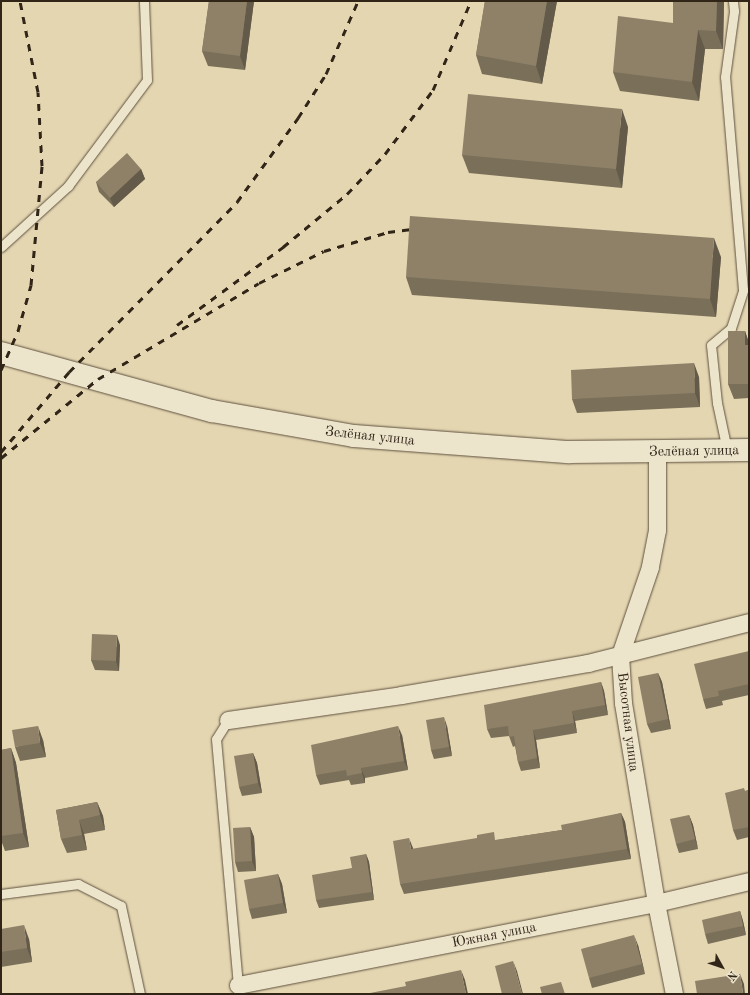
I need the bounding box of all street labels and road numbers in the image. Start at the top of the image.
street label: Зелёная улица [324,423,416,449]
street label: Зелёная улица [649,442,739,460]
street label: Высотная улица [614,671,642,773]
street label: Южная улица [450,919,538,951]

